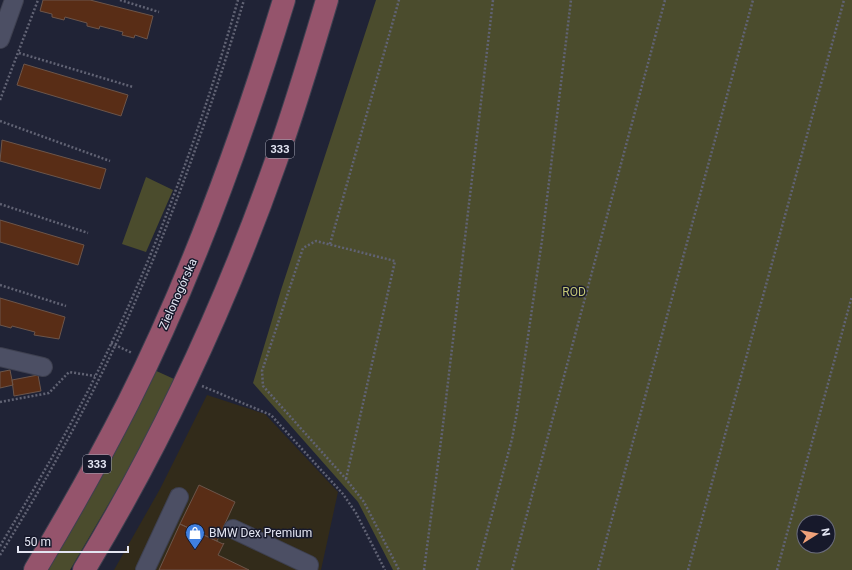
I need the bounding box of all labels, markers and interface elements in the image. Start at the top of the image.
road number: 333 [266,140,294,158]
street label: Zielonogórska [156,256,200,332]
park label: ROD [562,285,586,299]
road number: 333 [83,455,111,473]
north arrow [796,514,836,554]
shop icon: BMW Dex Premium [184,522,206,550]
place label: BMW Dex Premium [209,526,312,540]
text: N [818,527,832,537]
scale bar [18,528,128,554]
text: 50 m [24,535,51,549]

